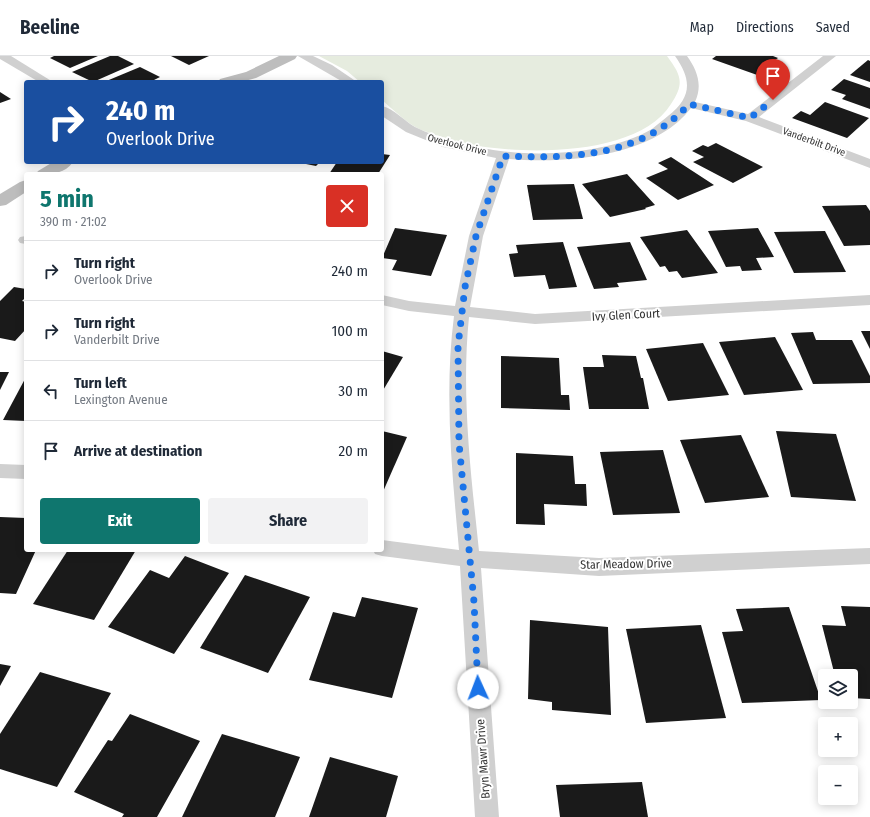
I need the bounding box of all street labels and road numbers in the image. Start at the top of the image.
street label: Vanderbilt Drive [781,125,847,159]
street label: Overlook Drive [426,132,488,158]
street label: Ivy Glen Court [592,306,661,324]
street label: Star Meadow Drive [580,556,672,572]
street label: Bryn Mawr Drive [473,719,493,799]

